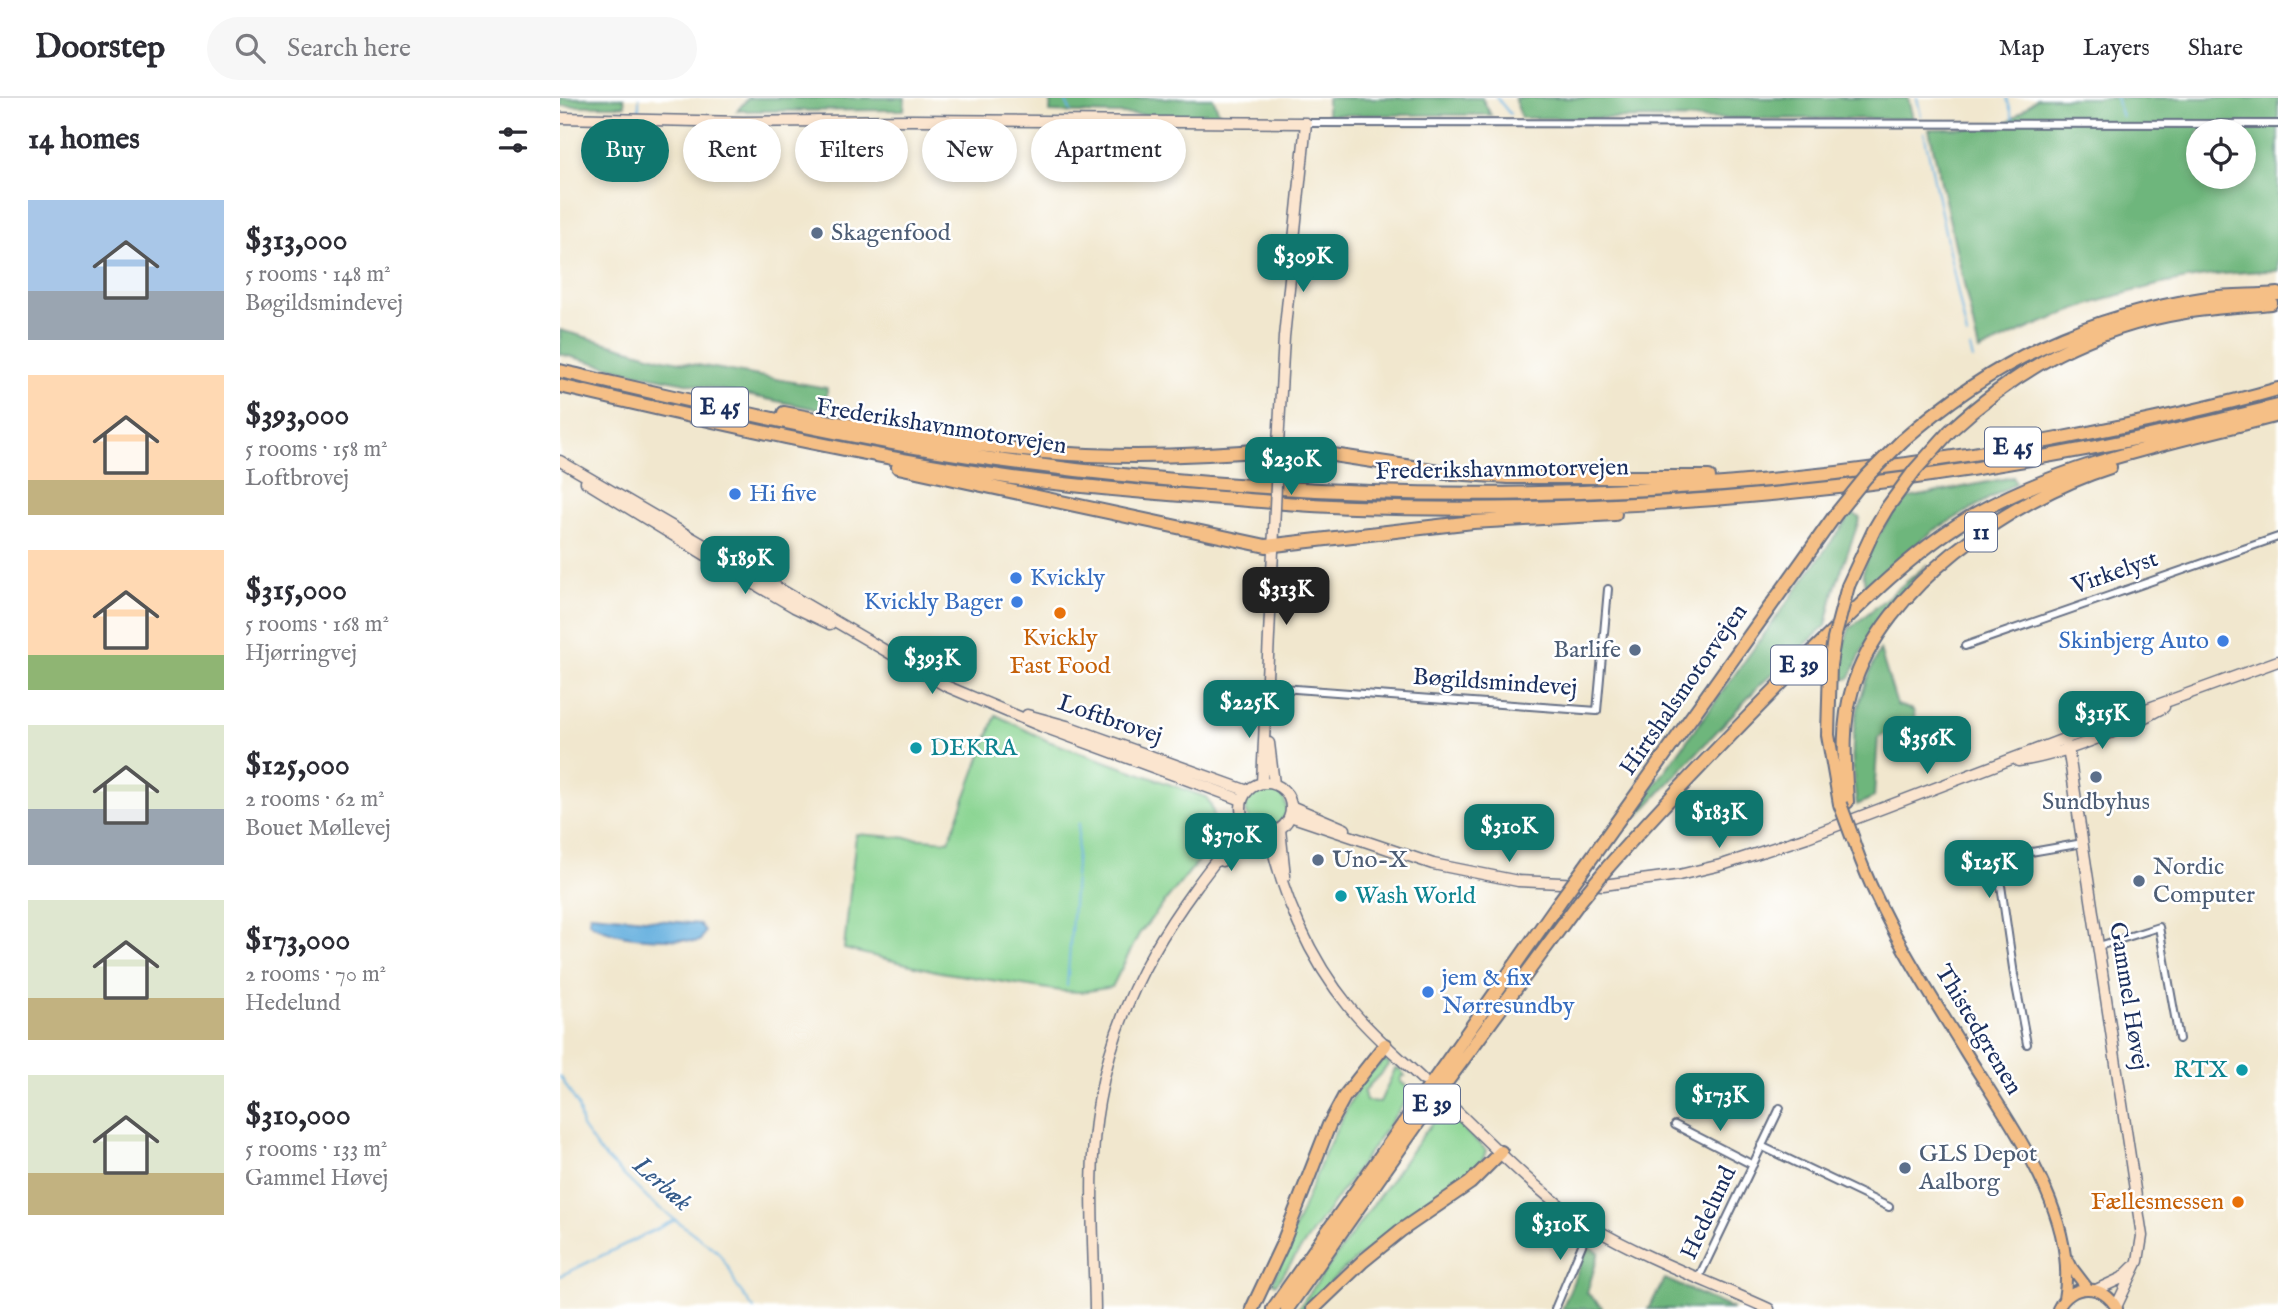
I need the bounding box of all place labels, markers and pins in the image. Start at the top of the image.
place label: Skagenfood [831,218,951,249]
marker: Skagenfood [809,225,825,241]
pin: $309K [1254,234,1352,294]
pin: $230K [1242,438,1340,497]
place label: Hi five [749,479,817,510]
marker: Hi five [727,486,743,502]
pin: $189K [696,536,794,596]
place label: Kvickly [1030,563,1105,594]
pin: $313K [1237,568,1335,627]
marker: Kvickly [1008,570,1024,586]
place label: Kvickly Bager [864,587,1003,618]
marker: Kvickly Bager [1009,594,1025,610]
marker: Kvickly Fast Food [1052,605,1068,621]
place label: Kvickly Fast Food [1010,623,1111,682]
place label: Skinbjerg Auto [2058,626,2209,657]
marker: Skinbjerg Auto [2215,633,2231,649]
place label: Barlife [1553,635,1621,666]
pin: $393K [883,636,981,696]
marker: Barlife [1627,642,1643,658]
pin: $225K [1200,680,1298,740]
pin: $315K [2053,692,2151,751]
pin: $356K [1878,716,1976,776]
place label: DEKRA [930,733,1018,764]
marker: DEKRA [908,740,924,756]
marker: Sundbyhus [2088,769,2104,785]
place label: Sundbyhus [2042,787,2150,818]
pin: $183K [1670,790,1768,850]
pin: $310K [1460,804,1558,864]
pin: $370K [1182,814,1280,873]
pin: $125K [1940,840,2038,900]
place label: Uno-X [1332,845,1409,876]
marker: Uno-X [1310,852,1326,868]
place label: Nordic Computer [2153,852,2255,911]
marker: Nordic Computer [2131,873,2147,889]
place label: Wash World [1355,881,1476,912]
marker: Wash World [1333,888,1349,904]
place label: jem & fix Nørresundby [1440,963,1575,1022]
marker: jem & fix Nørresundby [1420,984,1436,1000]
place label: RTX [2173,1055,2229,1086]
marker: RTX [2234,1062,2250,1078]
pin: $173K [1671,1074,1769,1133]
place label: GLS Depot Aalborg [1918,1139,2037,1198]
marker: GLS Depot Aalborg [1897,1160,1913,1176]
place label: Fællesmessen [2091,1187,2224,1218]
marker: Fællesmessen [2230,1194,2246,1210]
pin: $310K [1511,1202,1609,1262]

